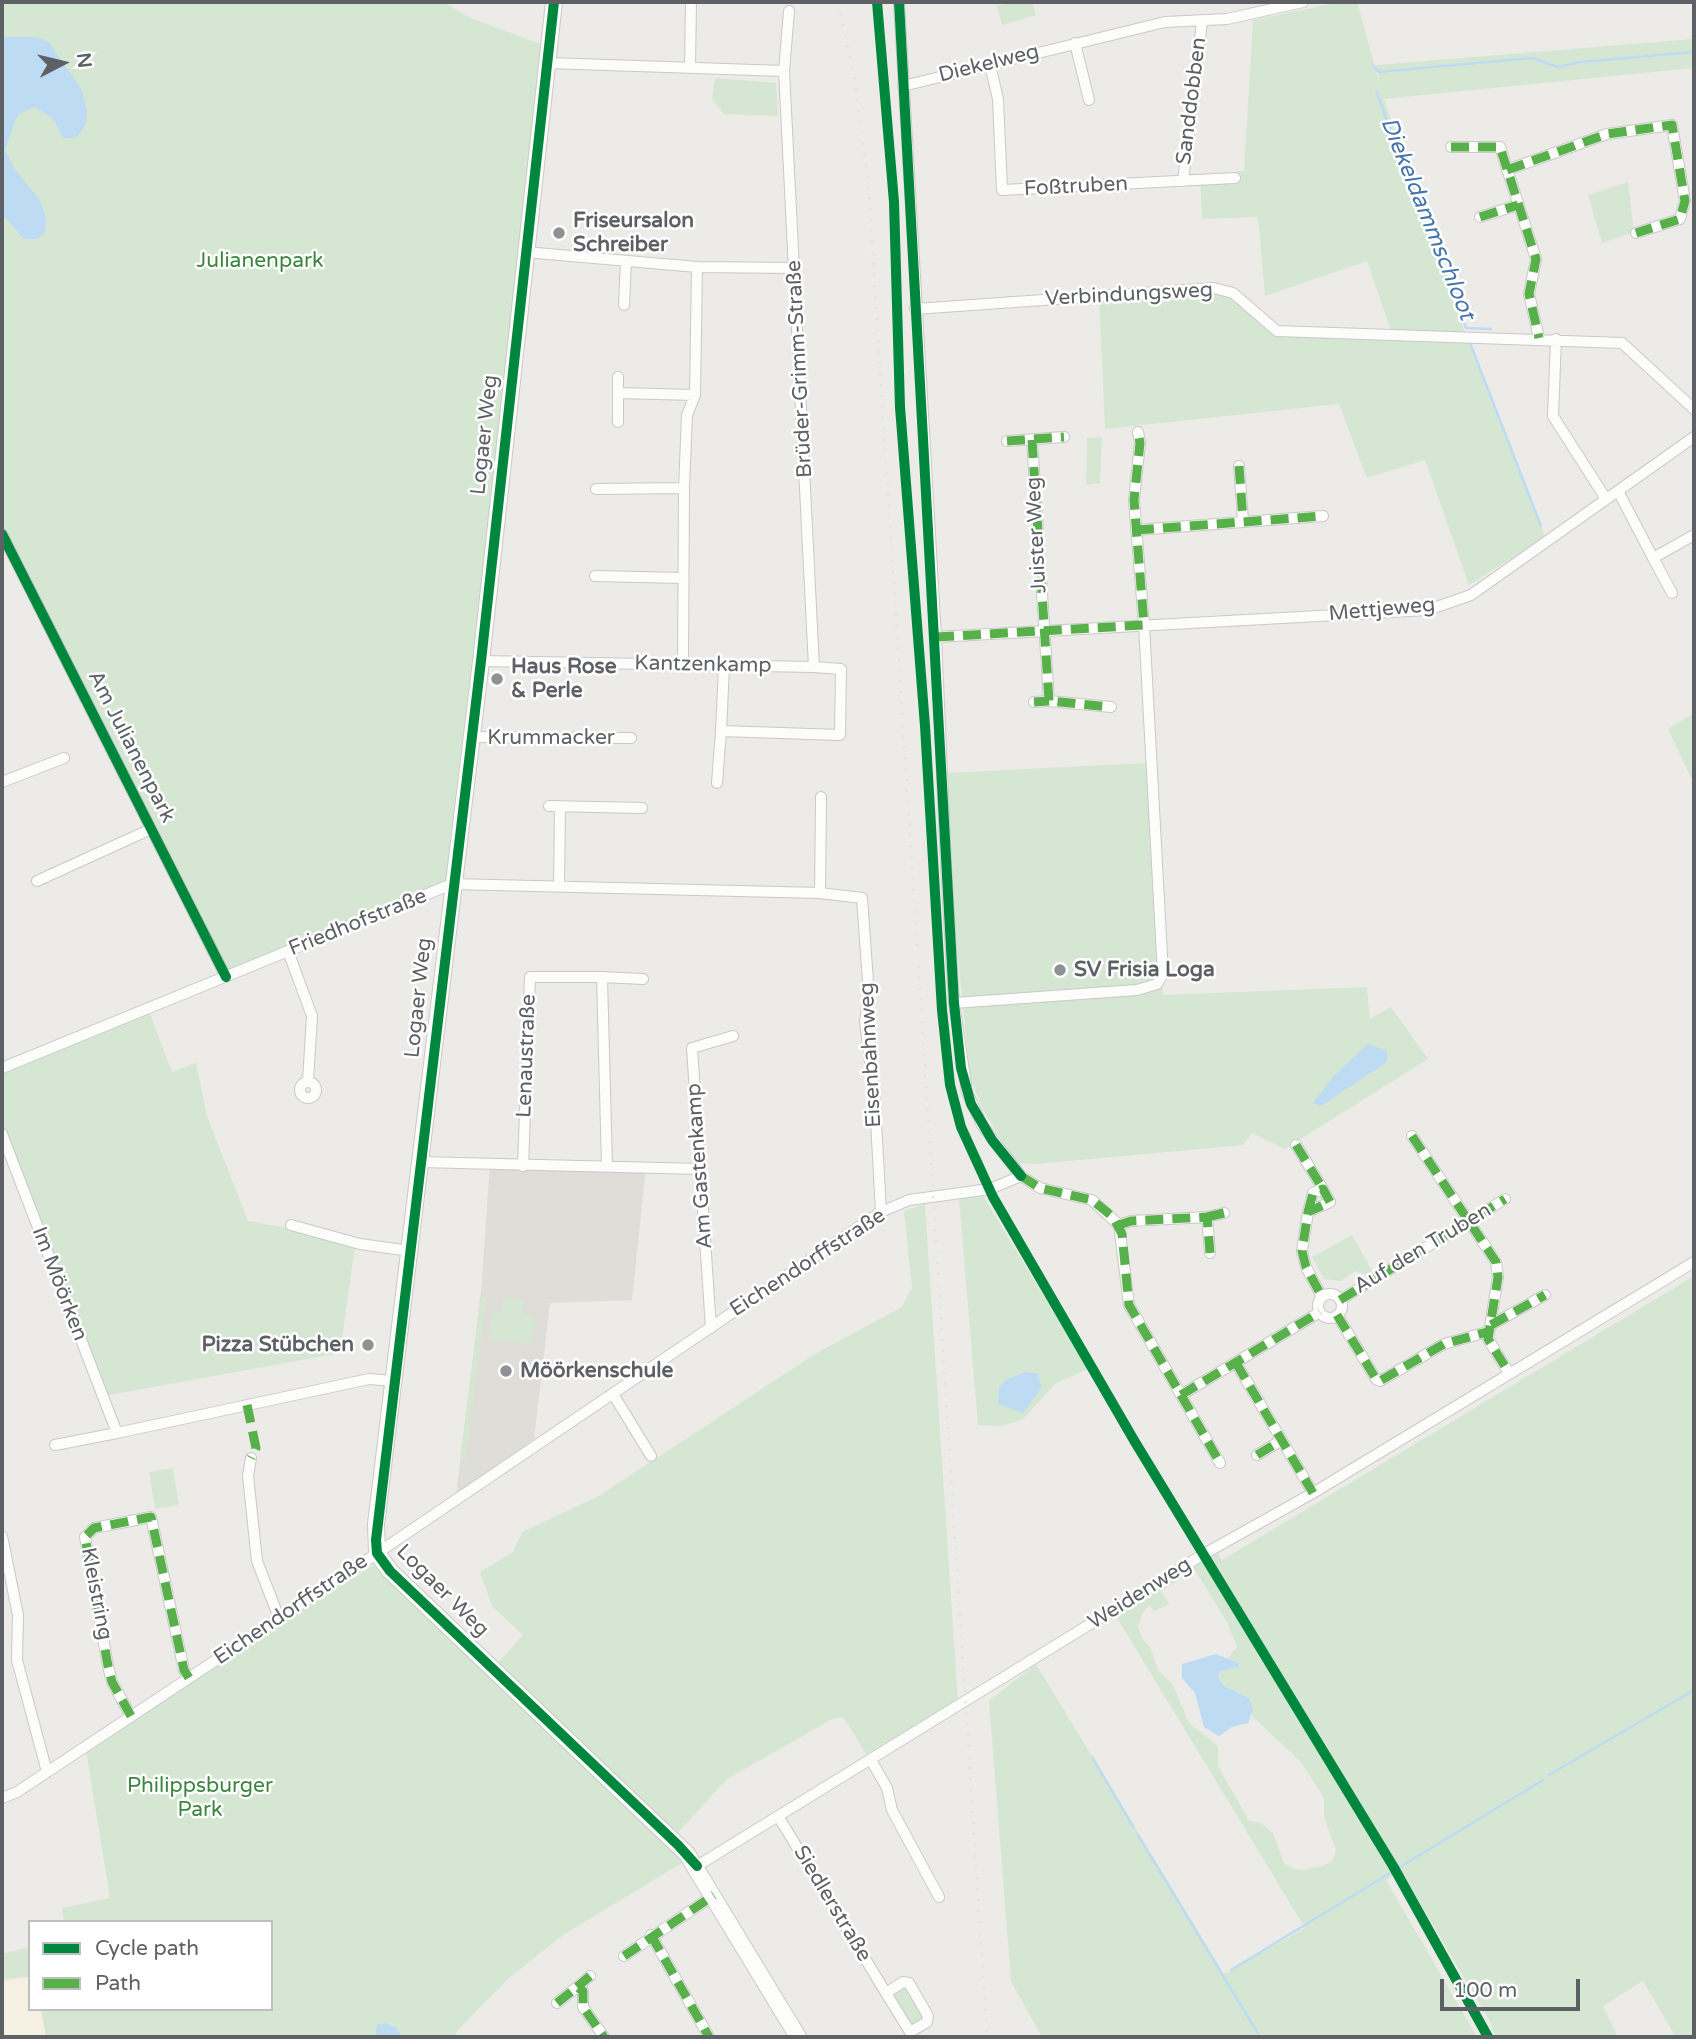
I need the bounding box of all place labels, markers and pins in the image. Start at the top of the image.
place label: Friseursalon Schreiber [573,208,694,258]
marker: Friseursalon Schreiber [551,225,567,241]
place label: Haus Rose & Perle [511,654,617,704]
marker: Haus Rose & Perle [489,671,505,687]
place label: SV Frisia Loga [1074,957,1215,983]
marker: SV Frisia Loga [1052,962,1068,978]
place label: Pizza Stübchen [201,1332,354,1358]
marker: Pizza Stübchen [360,1337,376,1353]
place label: Möörkenschule [520,1358,673,1384]
marker: Möörkenschule [498,1363,514,1379]

